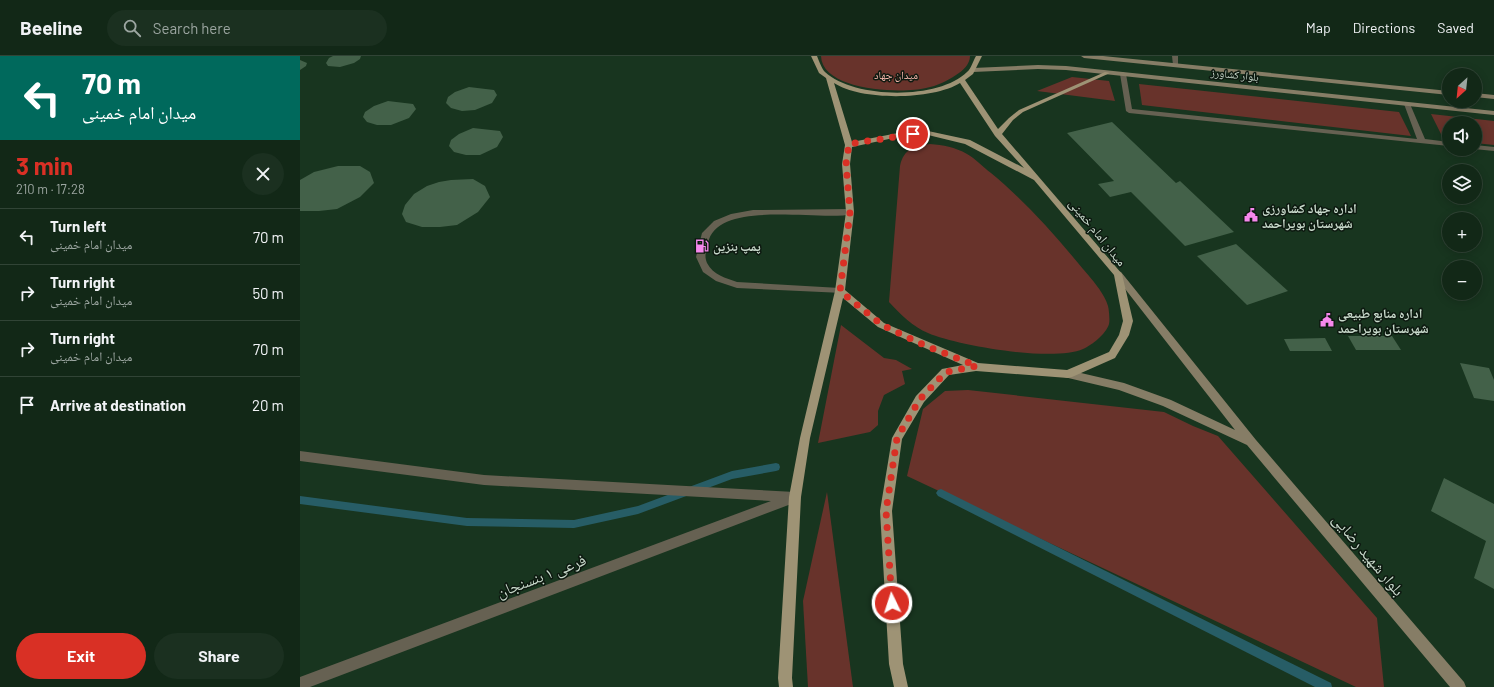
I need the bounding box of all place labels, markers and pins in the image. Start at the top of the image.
pin [896,117,930,151]
place label: اداره جهاد کشاورزی شهرستان بویراحمد [1262,200,1357,231]
public building icon: اداره جهاد کشاورزی شهرستان بویراحمد [1243,207,1259,223]
fuel station icon: پمپ بنزین [694,238,710,254]
place label: پمپ بنزین [713,238,761,255]
place label: اداره منابع طبیعی شهرستان بویراحمد [1338,305,1429,336]
public building icon: اداره منابع طبیعی شهرستان بویراحمد [1319,312,1335,328]

